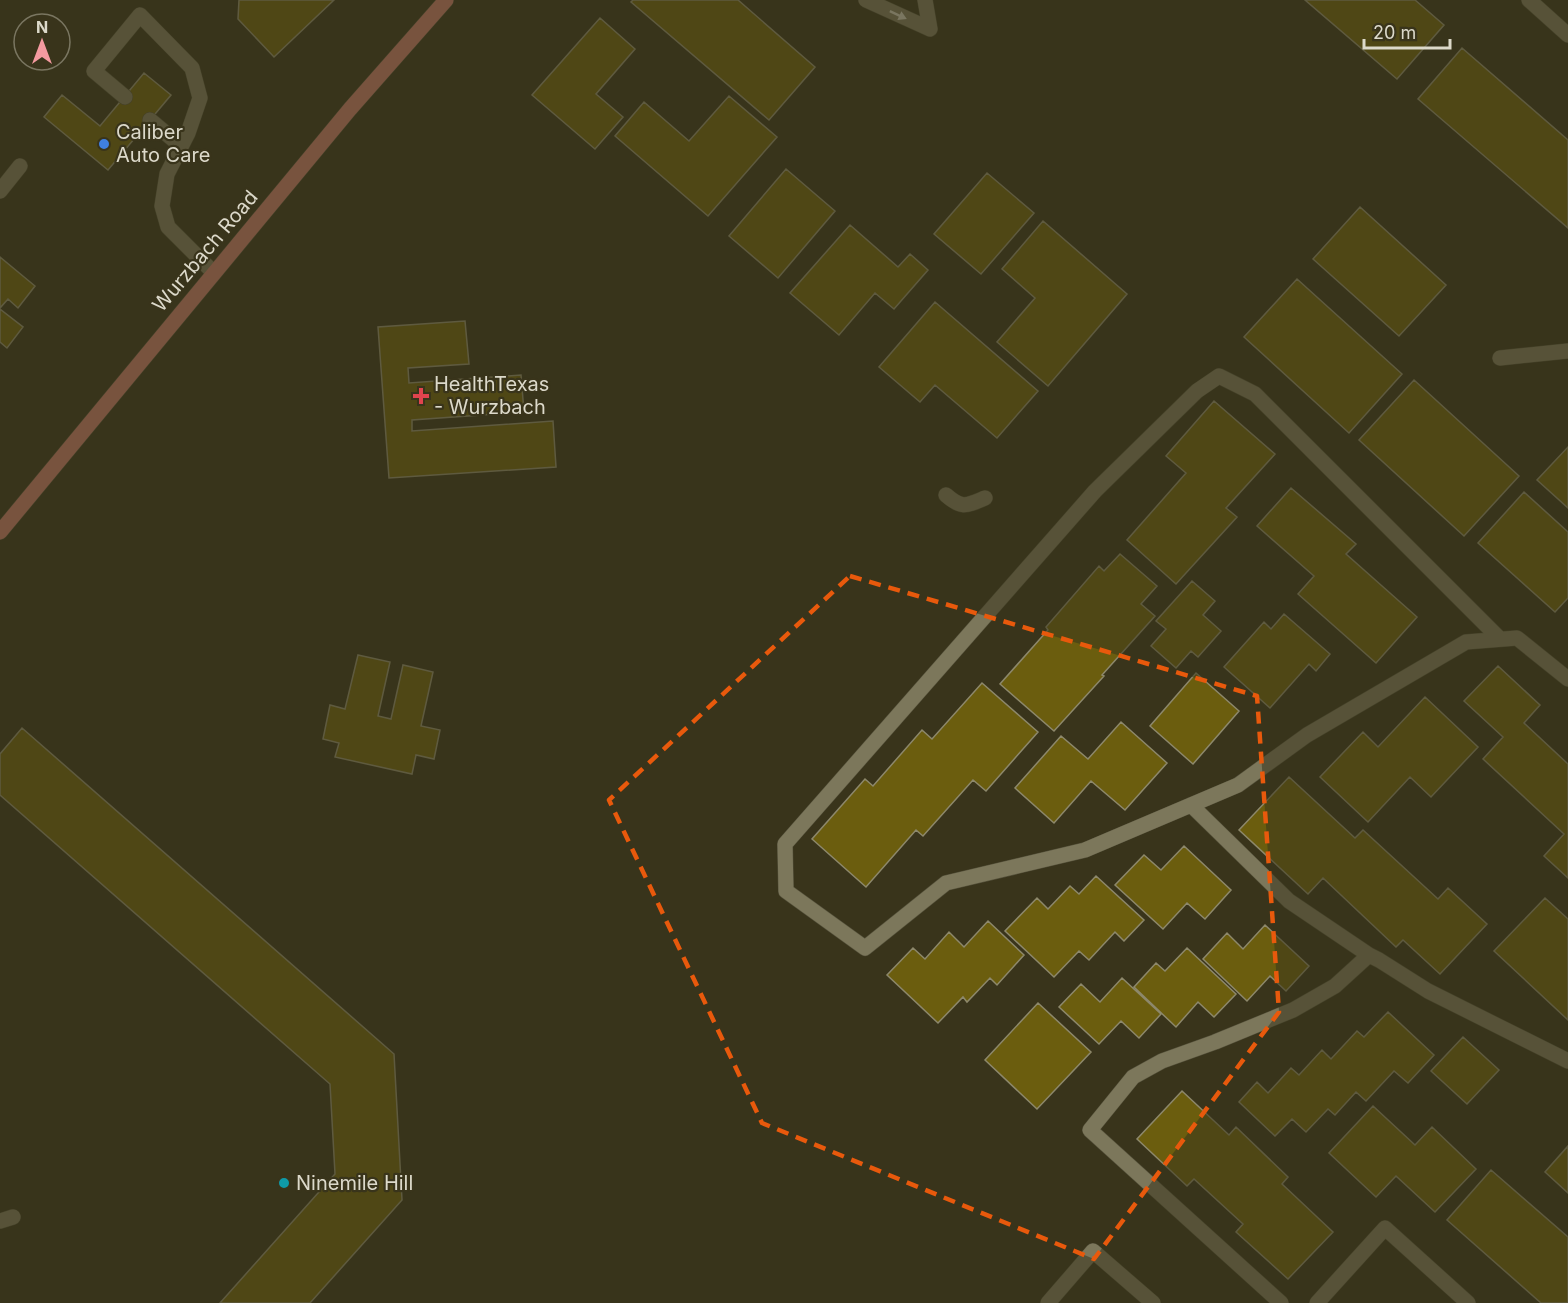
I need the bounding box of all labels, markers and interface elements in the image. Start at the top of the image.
one-way arrow [889,10,906,19]
north arrow [12,12,72,72]
scale bar [1364,12,1450,50]
text: N [36,17,48,37]
text: 20 m [1373,22,1416,43]
place label: Caliber Auto Care [116,120,210,167]
marker: Caliber Auto Care [97,137,111,151]
street label: Wurzbach Road [147,185,263,317]
place label: HealthTexas - Wurzbach [434,372,549,419]
marker: HealthTexas - Wurzbach [412,387,430,405]
place label: Ninemile Hill [296,1171,413,1195]
marker: Ninemile Hill [277,1176,291,1190]

